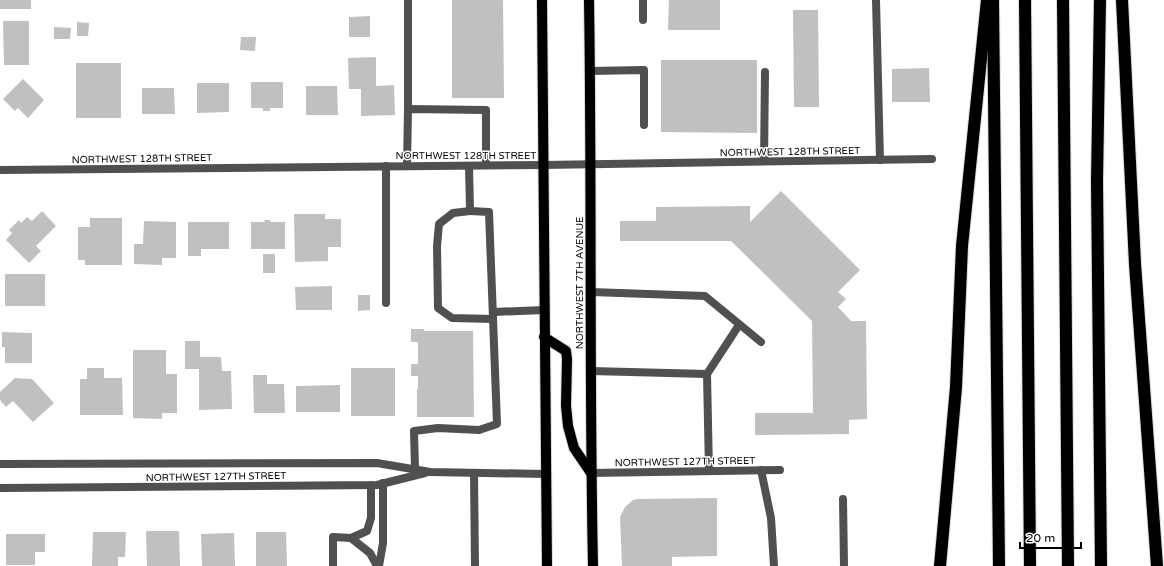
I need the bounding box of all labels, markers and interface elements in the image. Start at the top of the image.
street label: NORTHWEST 128TH STREET [720,145,861,159]
street label: NORTHWEST 128TH STREET [396,150,536,162]
street label: NORTHWEST 128TH STREET [72,152,213,166]
street label: NORTHWEST 7TH AVENUE [574,217,586,349]
street label: NORTHWEST 127TH STREET [615,455,756,469]
street label: NORTHWEST 127TH STREET [146,470,287,484]
scale bar [1020,524,1081,550]
text: 20 m [1026,531,1055,545]

